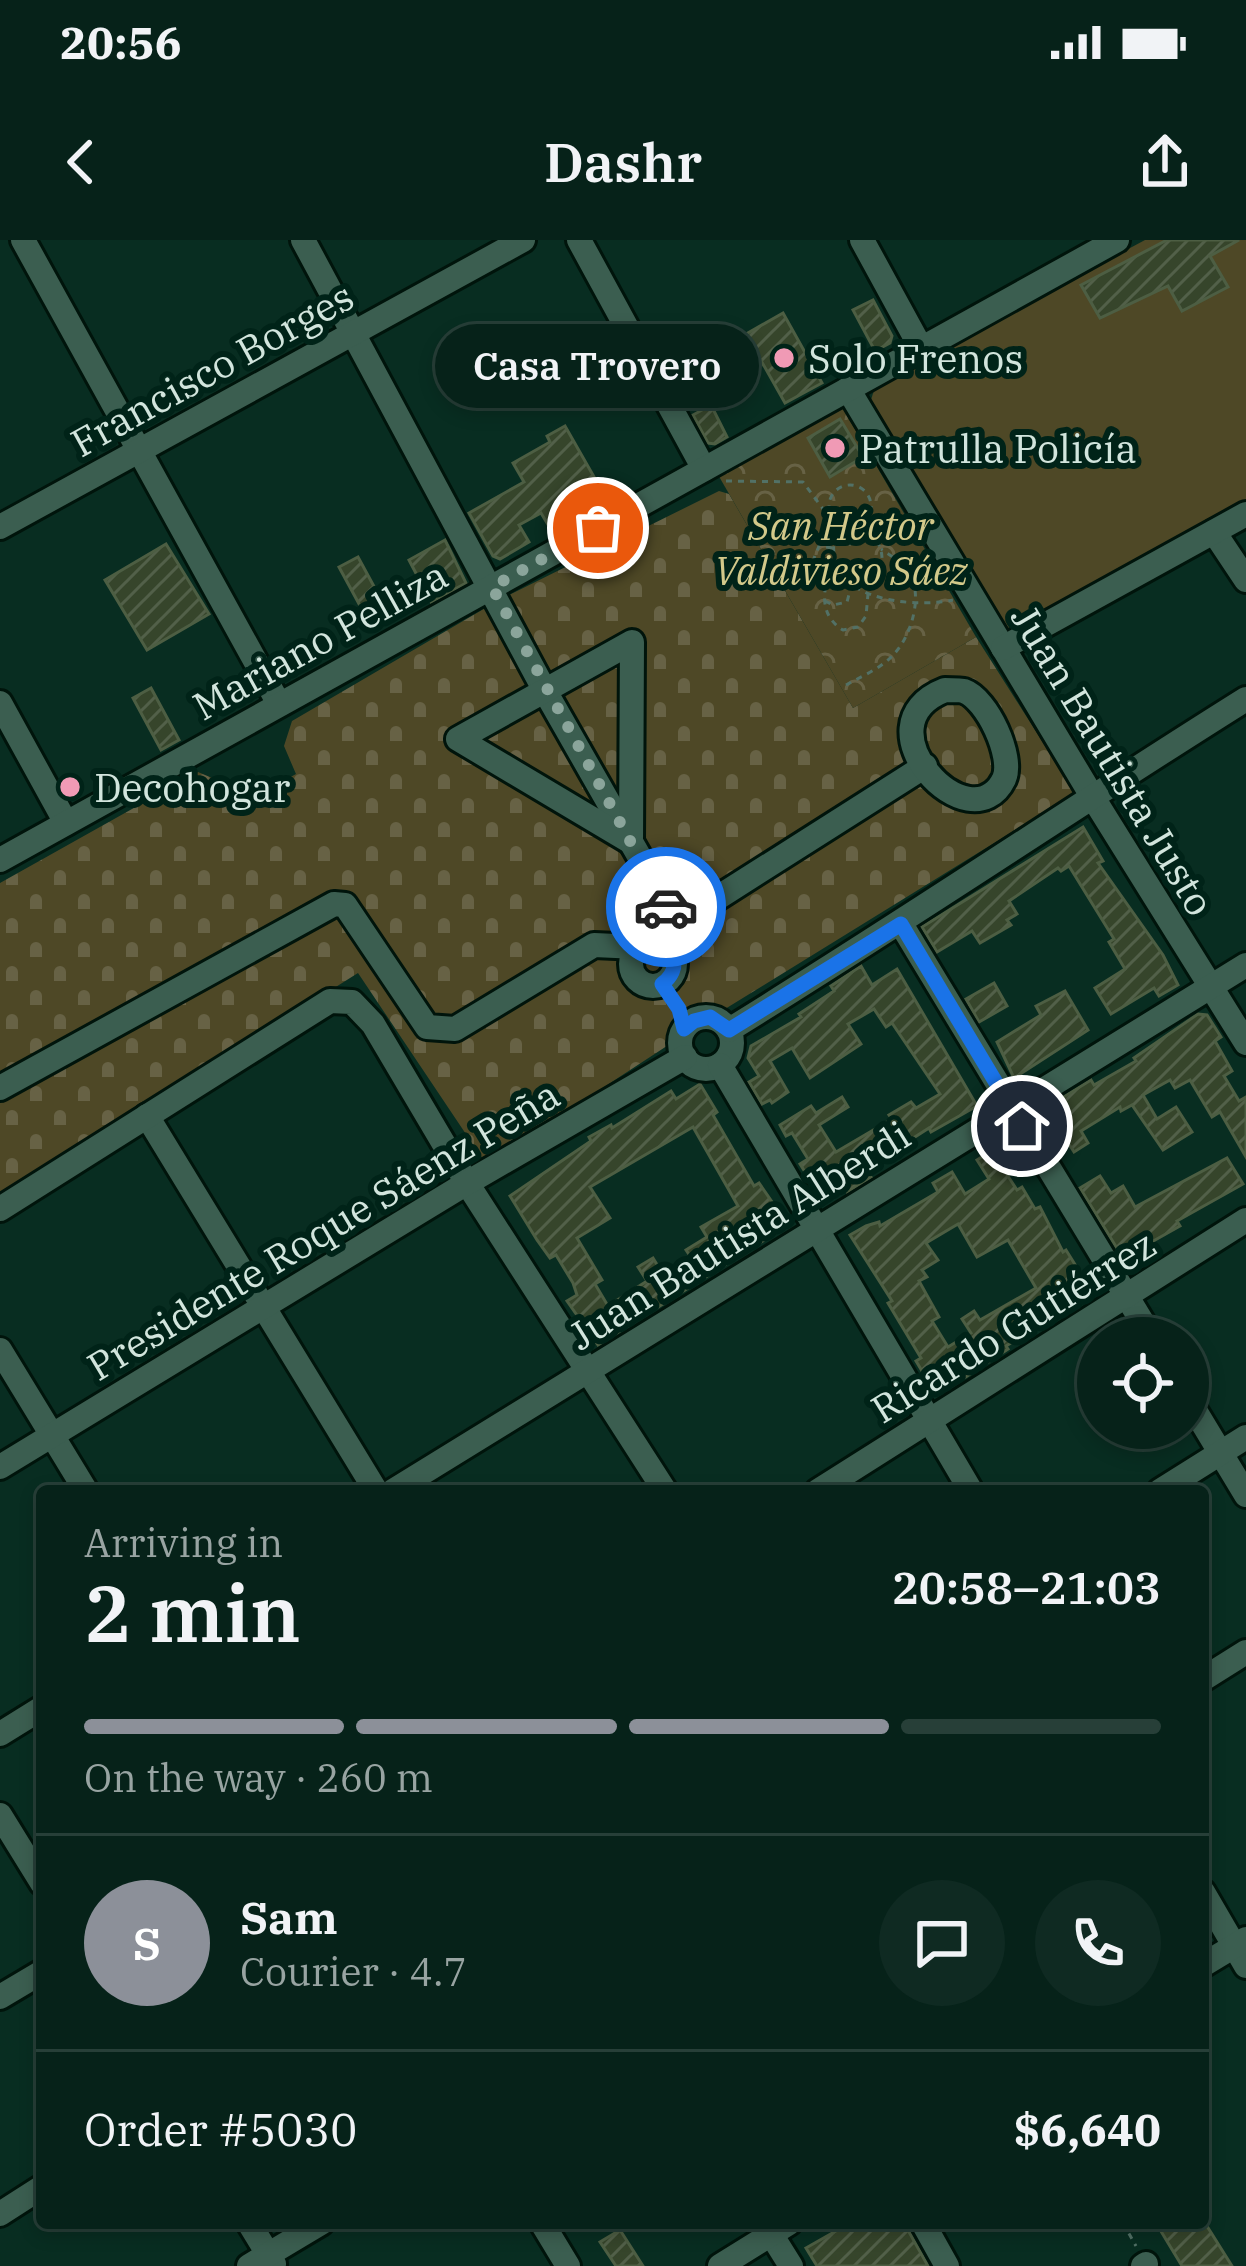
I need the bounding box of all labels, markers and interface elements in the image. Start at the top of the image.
text: 20:56 [60,13,182,71]
text: Dashr [544,127,702,197]
icon: back [48,129,114,195]
icon: share [1132,129,1198,195]
street label: Francisco Borges [62,270,362,468]
callout: Casa Trovero [436,324,760,408]
place label: Solo Frenos [808,333,1023,384]
text: Casa Trovero [473,340,721,391]
marker: Solo Frenos [771,345,797,371]
place label: Patrulla Policía [859,423,1137,474]
marker: Patrulla Policía [822,435,848,461]
pin [547,477,649,579]
icon: bag [565,495,631,561]
park label: San Héctor Valdivieso Sáez [714,500,968,596]
street label: Mariano Pelliza [184,549,456,731]
street label: Juan Bautista Justo [1000,595,1226,925]
place label: Decohogar [94,762,290,813]
marker: Decohogar [57,774,83,800]
courier [606,847,726,967]
icon: car [633,874,699,940]
street label: Presidente Roque Sáenz Peña [78,1069,568,1391]
pin [971,1075,1073,1177]
icon: home [989,1093,1055,1159]
street label: Juan Bautista Alberdi [559,1109,919,1361]
street label: Ricardo Gutiérrez [861,1218,1165,1434]
map controls [1077,1317,1209,1449]
button: locate [1077,1317,1209,1449]
text: Arriving in [84,1517,283,1568]
text: 20:58–21:03 [892,1558,1161,1616]
text: 2 min [84,1562,301,1663]
text: On the way · 260 m [84,1752,433,1803]
button: chat [879,1880,1005,2006]
button: phone [1035,1880,1161,2006]
text: Sam [240,1888,338,1946]
text: S [133,1914,161,1972]
text: Courier · 4.7 [240,1946,467,1997]
text: Order #5030 [84,2100,357,2158]
text: $6,640 [1013,2100,1161,2158]

